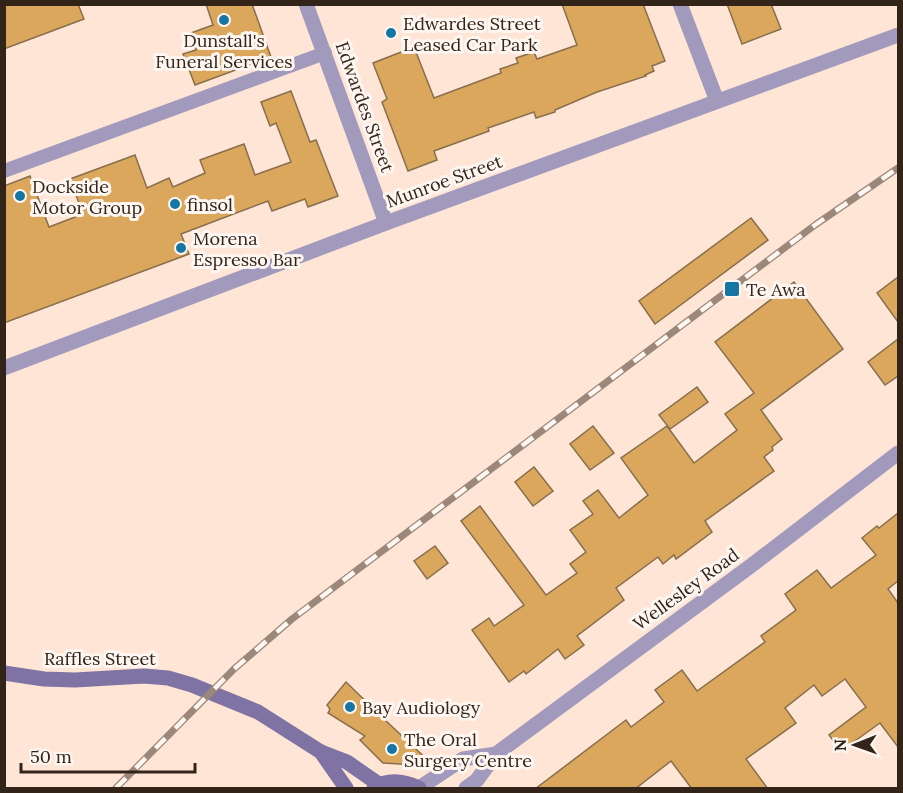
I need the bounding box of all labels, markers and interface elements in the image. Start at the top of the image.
place label: Edwardes Street Leased Car Park [403,12,541,56]
marker: Dunstall's Funeral Services [217,13,231,27]
marker: Edwardes Street Leased Car Park [384,26,398,40]
place label: Dunstall's Funeral Services [155,29,293,73]
street label: Edwardes Street [331,38,399,176]
street label: Munroe Street [383,149,505,213]
place label: Dockside Motor Group [32,175,142,219]
marker: Dockside Motor Group [13,189,27,203]
place label: finsol [187,193,233,216]
marker: finsol [168,197,182,211]
place label: Morena Espresso Bar [193,227,301,271]
marker: Morena Espresso Bar [174,241,188,255]
place label: Te Awa [746,278,806,301]
marker: Te Awa [723,280,741,298]
street label: Wellesley Road [629,543,744,635]
street label: Raffles Street [44,647,156,670]
place label: Bay Audiology [362,696,481,719]
marker: Bay Audiology [343,700,357,714]
north arrow [825,715,885,775]
place label: The Oral Surgery Centre [404,728,532,772]
scale bar [21,736,195,774]
text: N [830,739,850,752]
marker: The Oral Surgery Centre [385,742,399,756]
text: 50 m [30,745,72,768]

